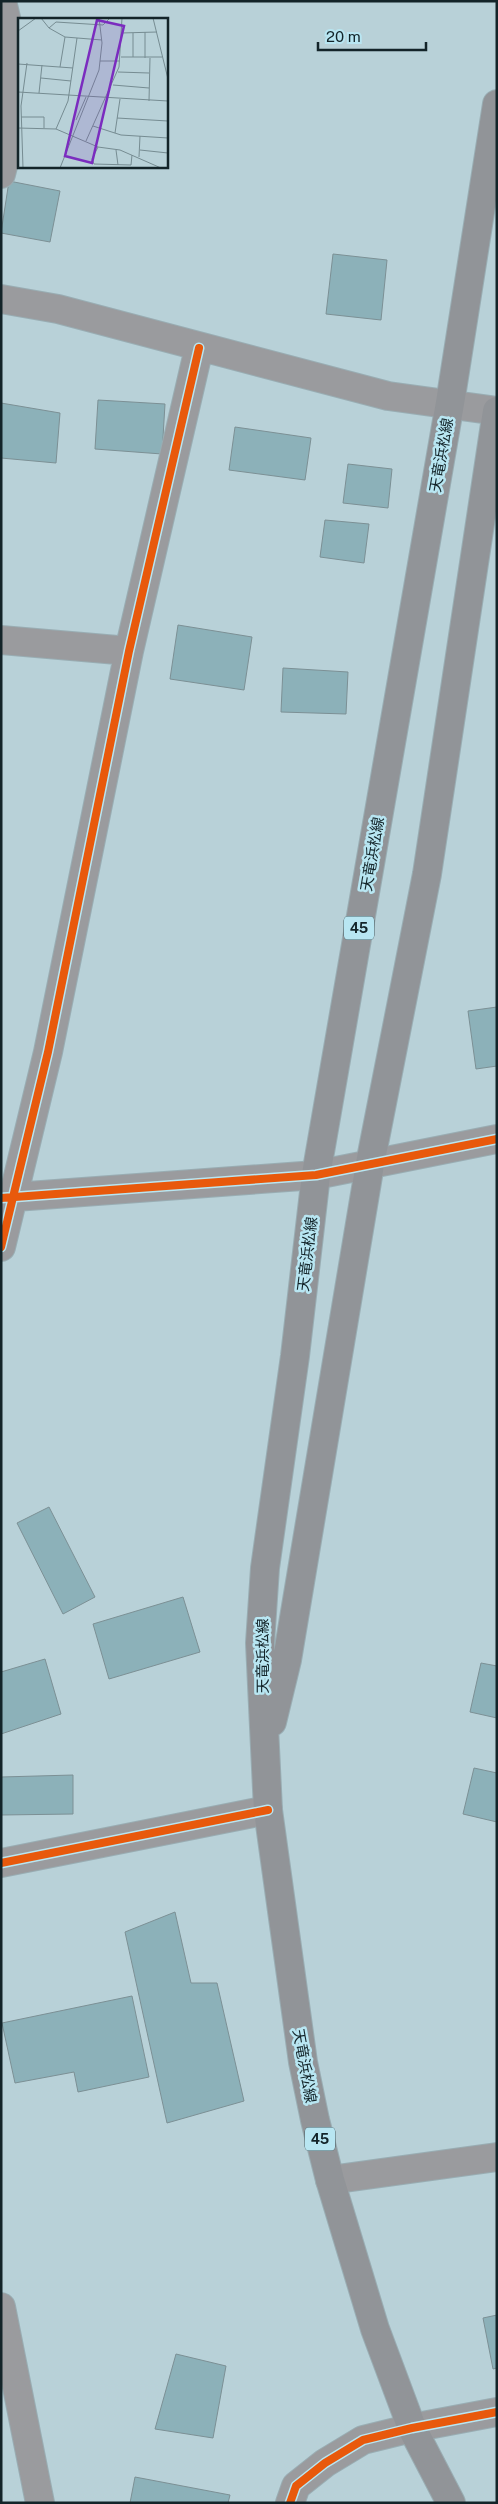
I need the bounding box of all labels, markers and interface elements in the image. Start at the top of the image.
inset map [18,18,168,168]
scale bar [318,20,426,52]
text: 20 m [326,28,361,45]
street label: 天竜浜松線 [426,417,456,493]
street label: 天竜浜松線 [357,816,387,892]
road number: 45 [344,916,374,940]
street label: 天竜浜松線 [294,1216,320,1292]
street label: 天竜浜松線 [254,1618,271,1694]
street label: 天竜浜松線 [290,2028,320,2104]
road number: 45 [305,2128,335,2150]

